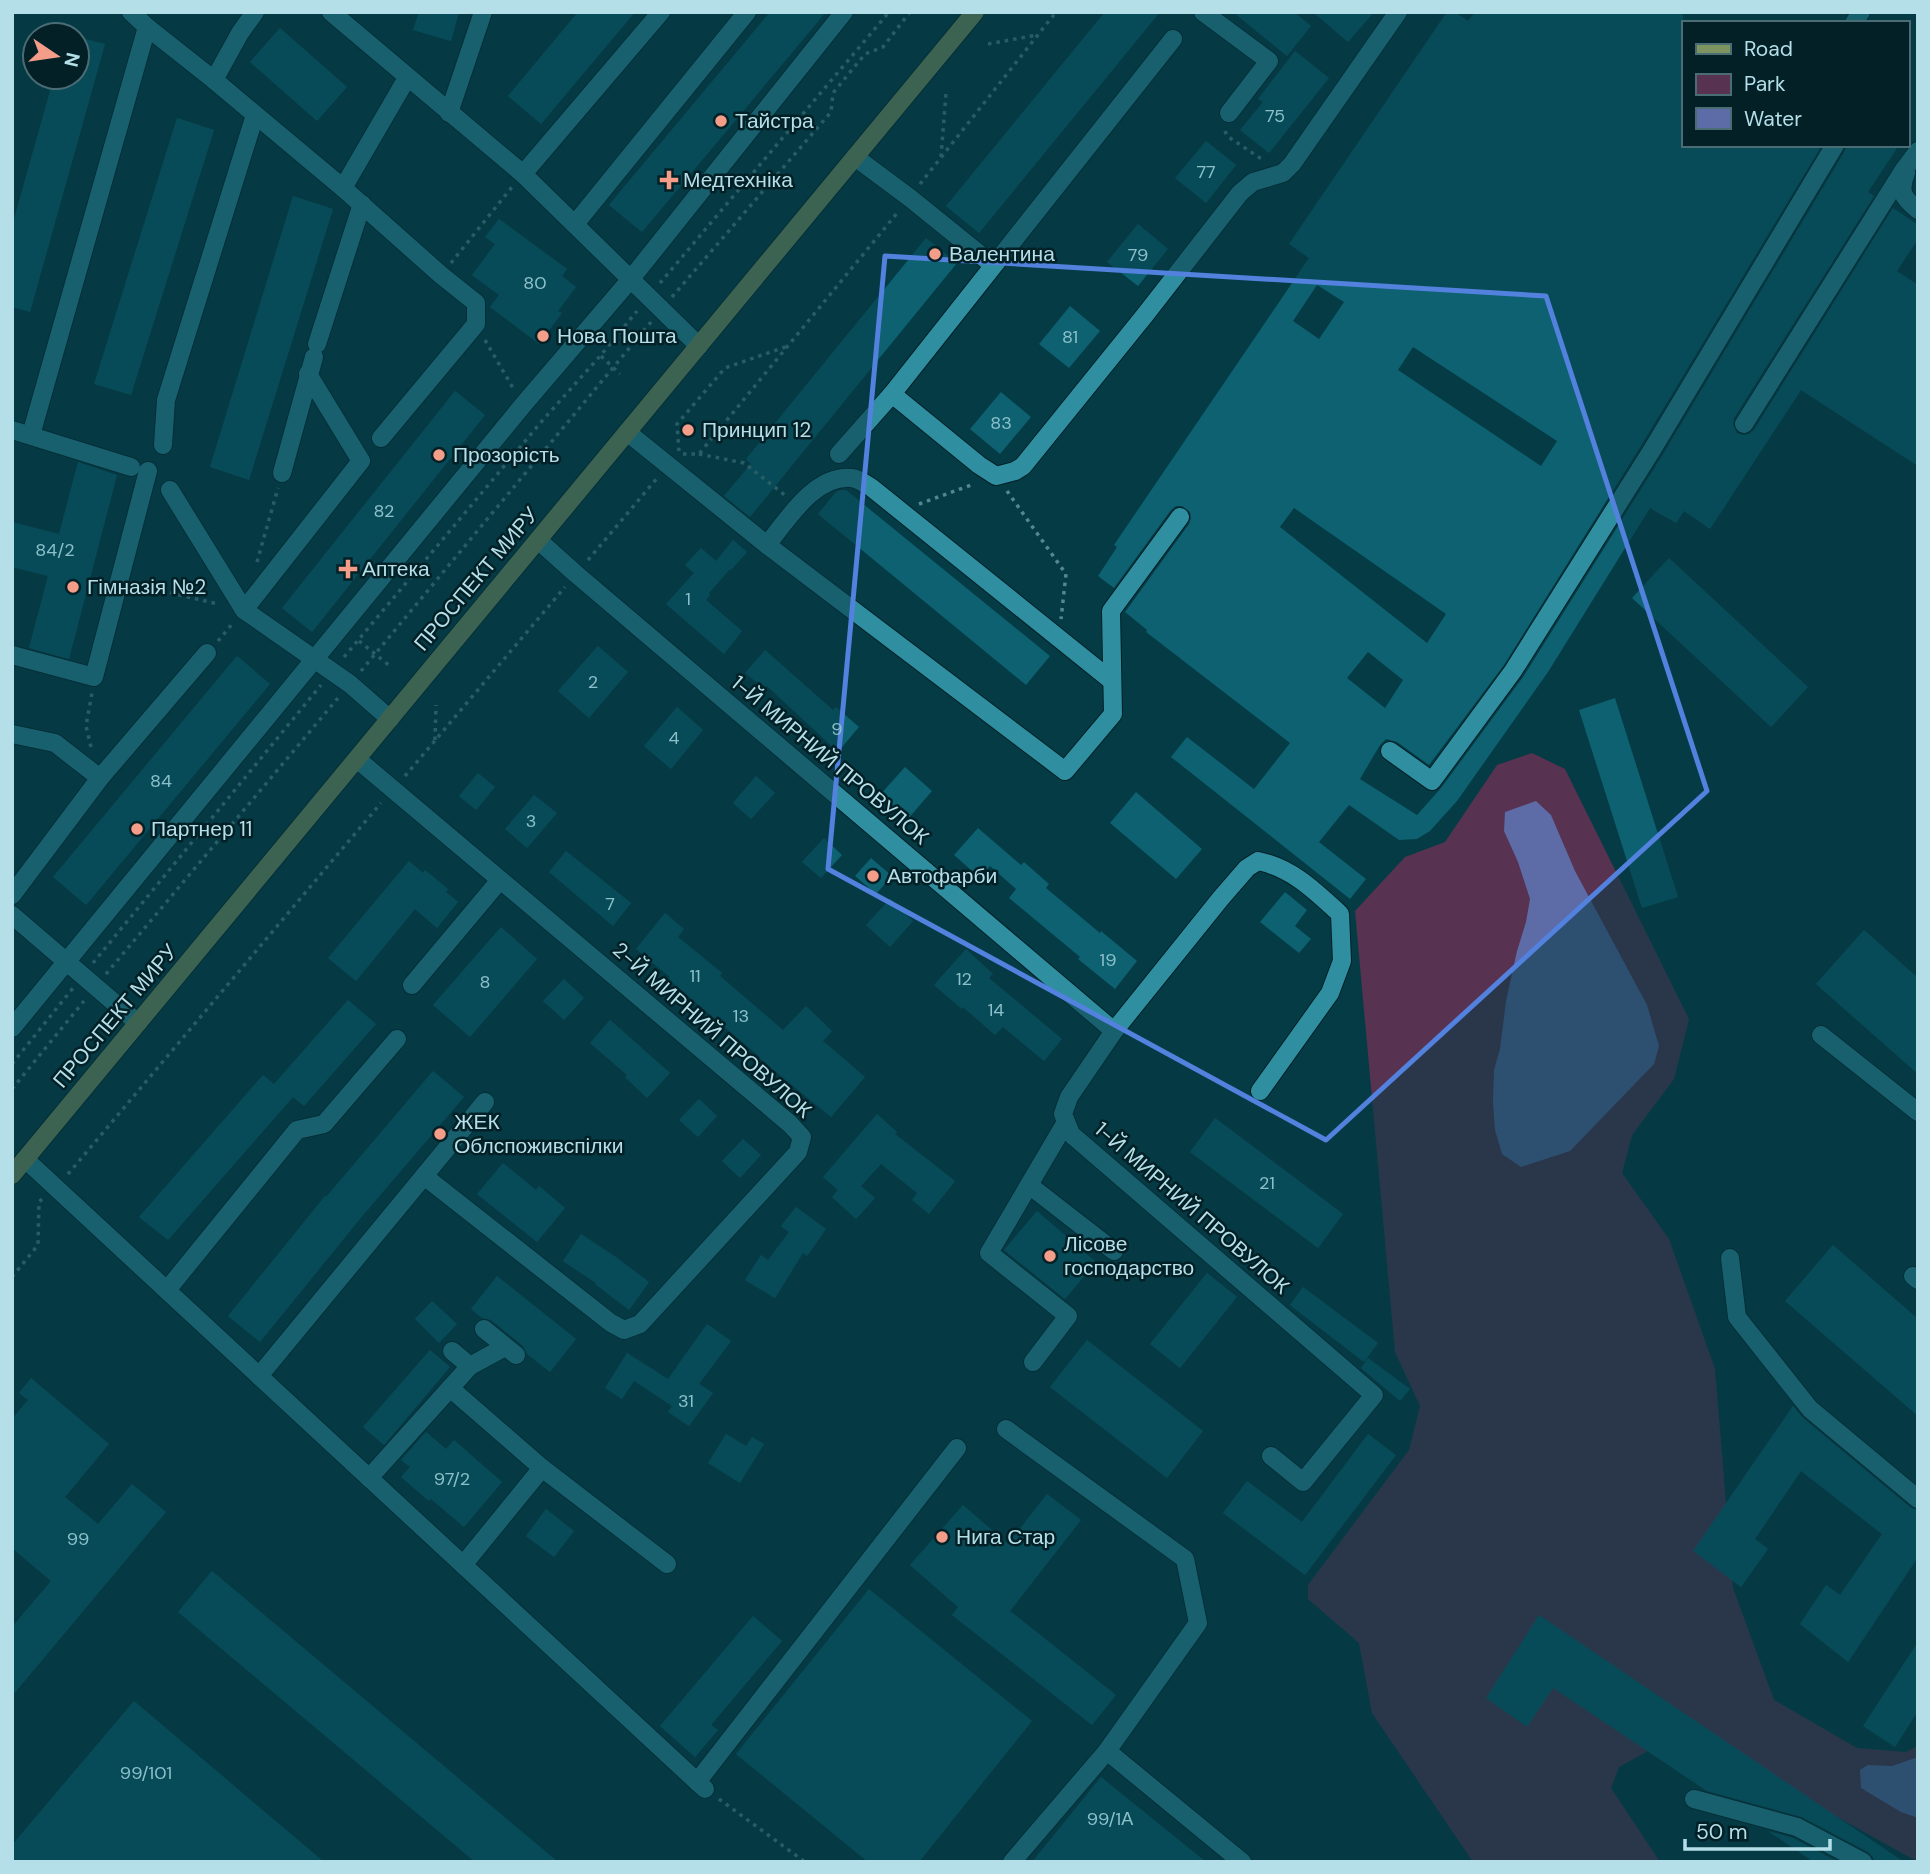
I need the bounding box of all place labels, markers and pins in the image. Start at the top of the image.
place label: Тайстра [735,107,814,135]
marker: Тайстра [713,113,729,129]
place label: Медтехніка [683,166,793,194]
marker: Медтехніка [661,172,677,188]
place label: Валентина [949,240,1055,268]
marker: Валентина [927,246,943,262]
place label: Нова Пошта [557,322,677,350]
marker: Нова Пошта [535,328,551,344]
place label: Принцип 12 [702,416,811,444]
marker: Принцип 12 [680,422,696,438]
place label: Прозорість [453,441,560,469]
marker: Прозорість [431,447,447,463]
place label: Аптека [362,555,430,583]
marker: Аптека [340,561,356,577]
place label: Гімназія №2 [87,573,206,601]
marker: Гімназія №2 [65,579,81,595]
place label: Партнер 11 [151,815,252,843]
marker: Партнер 11 [129,821,145,837]
place label: Автофарби [887,862,997,890]
marker: Автофарби [865,868,881,884]
place label: ЖЕК Облспоживспілки [454,1108,623,1160]
marker: ЖЕК Облспоживспілки [432,1126,448,1142]
place label: Лісове господарство [1064,1230,1194,1282]
marker: Лісове господарство [1042,1248,1058,1264]
place label: Нига Стар [956,1523,1055,1551]
marker: Нига Стар [934,1529,950,1545]

